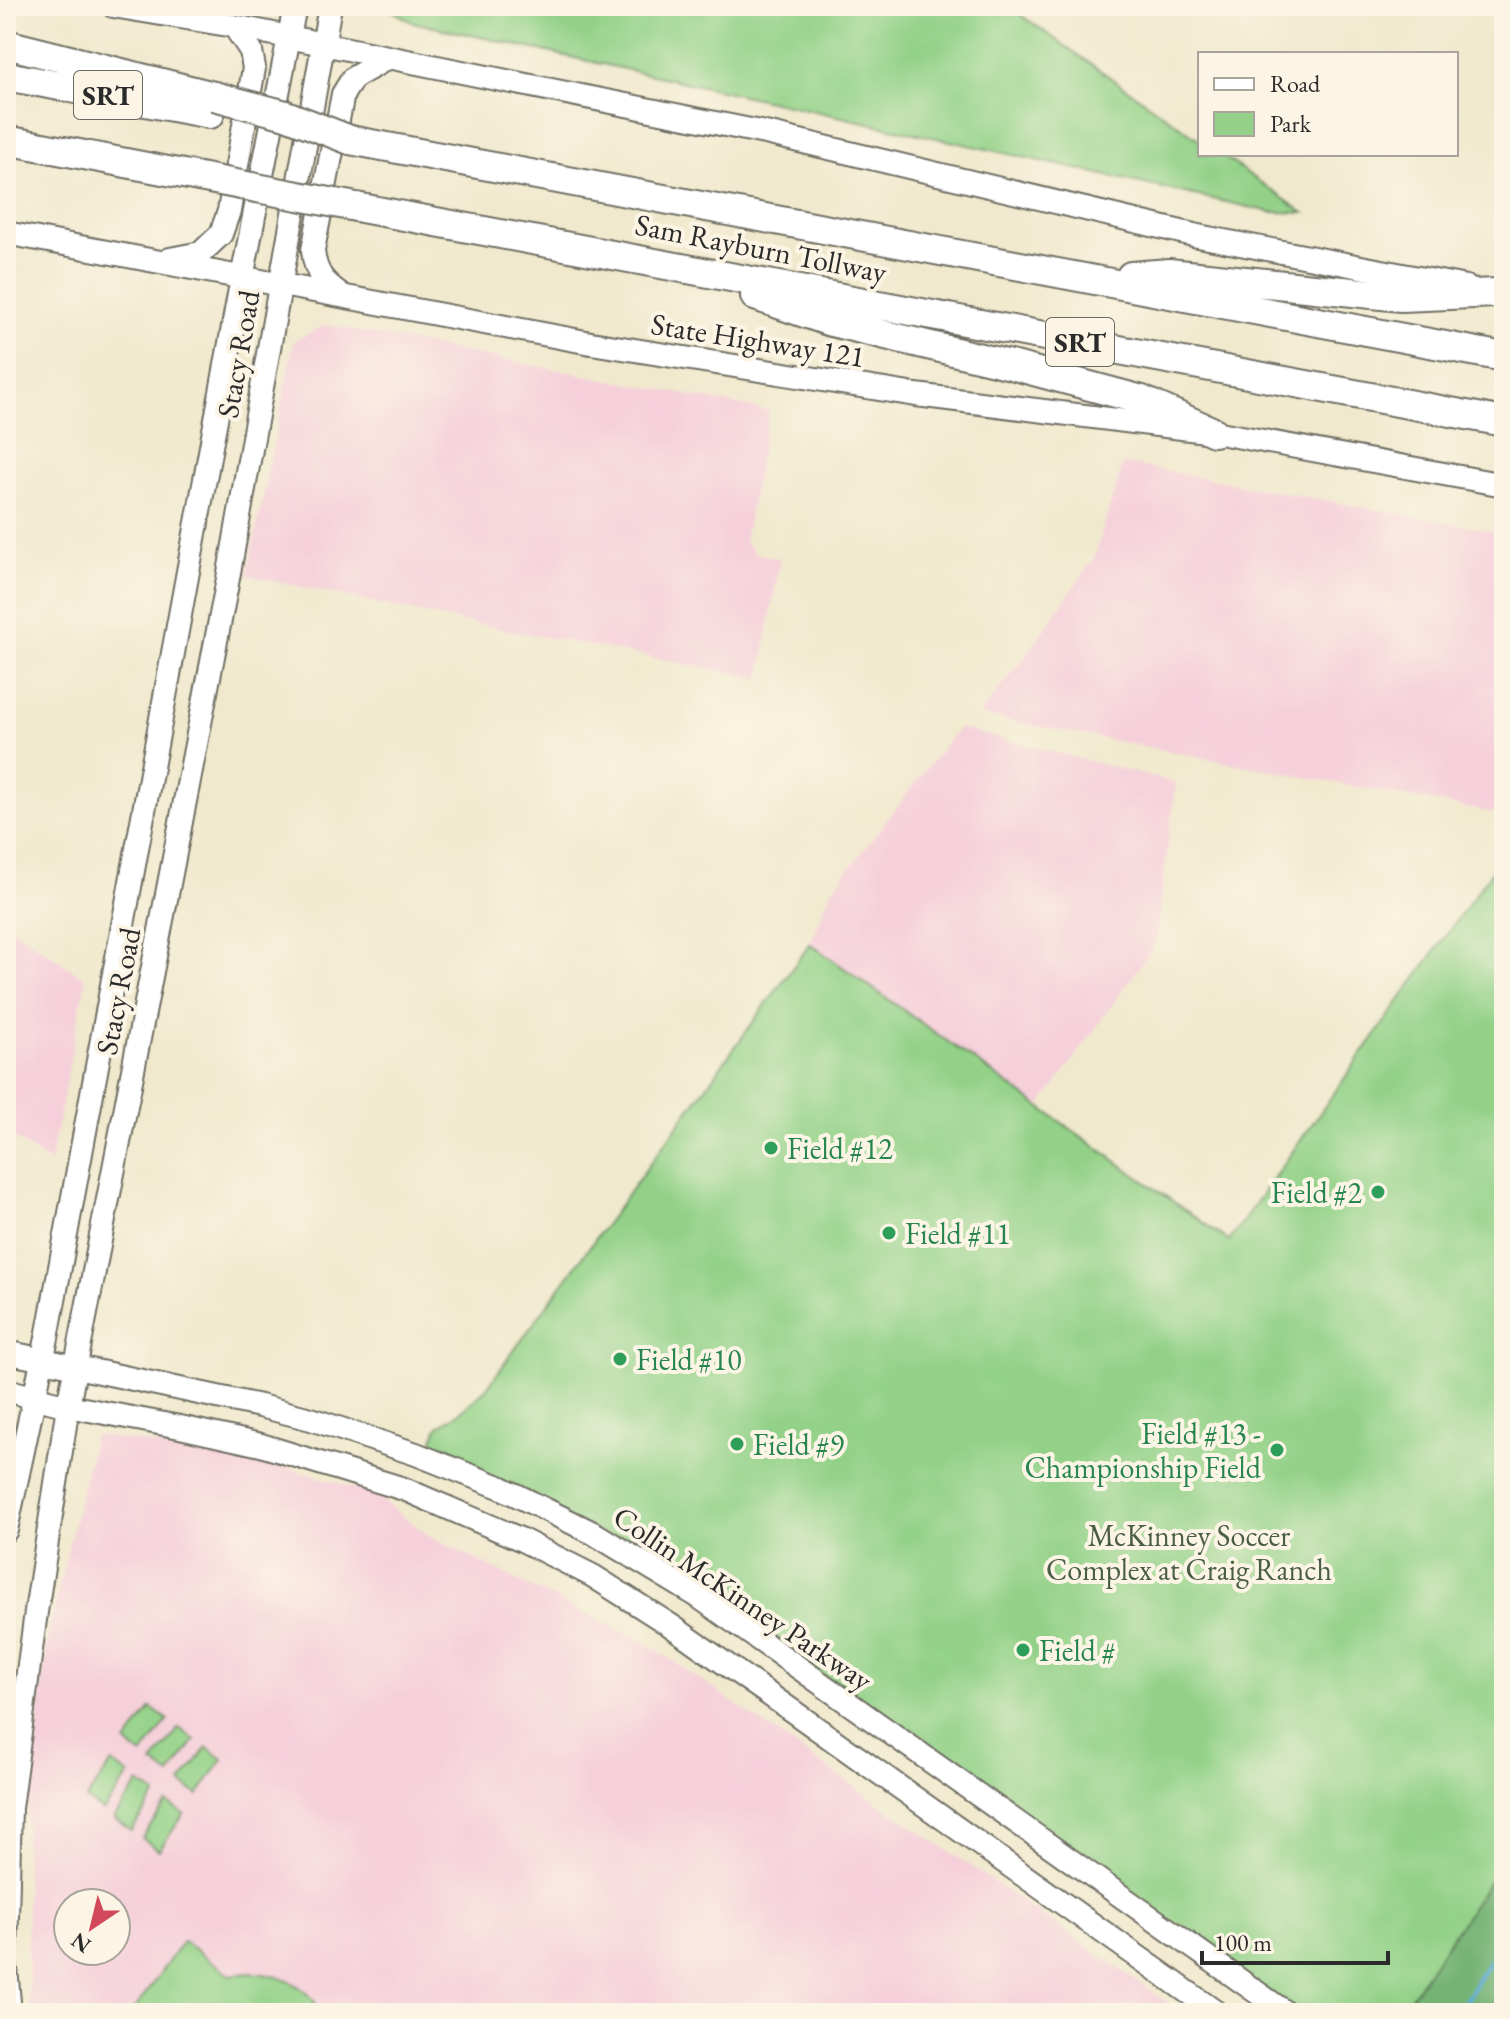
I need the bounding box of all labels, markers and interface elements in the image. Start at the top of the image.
legend [1198,52,1458,156]
text: Road [1270,68,1321,99]
road number: SRT [74,71,142,119]
text: Park [1270,108,1312,139]
street label: Sam Rayburn Tollway [632,205,891,292]
street label: Stacy Road [208,286,269,421]
street label: State Highway 121 [648,304,868,376]
road number: SRT [1046,318,1114,366]
street label: Stacy Road [87,923,150,1058]
place label: Field #12 [787,1129,893,1168]
marker: Field #12 [762,1139,780,1157]
place label: Field #2 [1271,1173,1363,1212]
marker: Field #2 [1369,1183,1387,1201]
place label: Field #11 [905,1214,1011,1253]
marker: Field #11 [880,1224,898,1242]
place label: Field #10 [636,1340,742,1379]
marker: Field #10 [611,1350,629,1368]
place label: Field #13 - Championship Field [1024,1414,1262,1487]
place label: Field #9 [753,1425,844,1464]
marker: Field #9 [728,1435,746,1453]
marker: Field #13 - Championship Field [1268,1441,1286,1459]
street label: Collin McKinney Parkway [606,1497,881,1700]
park label: McKinney Soccer Complex at Craig Ranch [1046,1516,1332,1589]
place label: Field # [1039,1631,1116,1670]
marker: Field # [1014,1641,1032,1659]
north arrow [52,1887,132,1967]
scale bar [1202,1915,1388,1965]
text: N [65,1926,96,1960]
text: 100 m [1214,1927,1272,1958]

